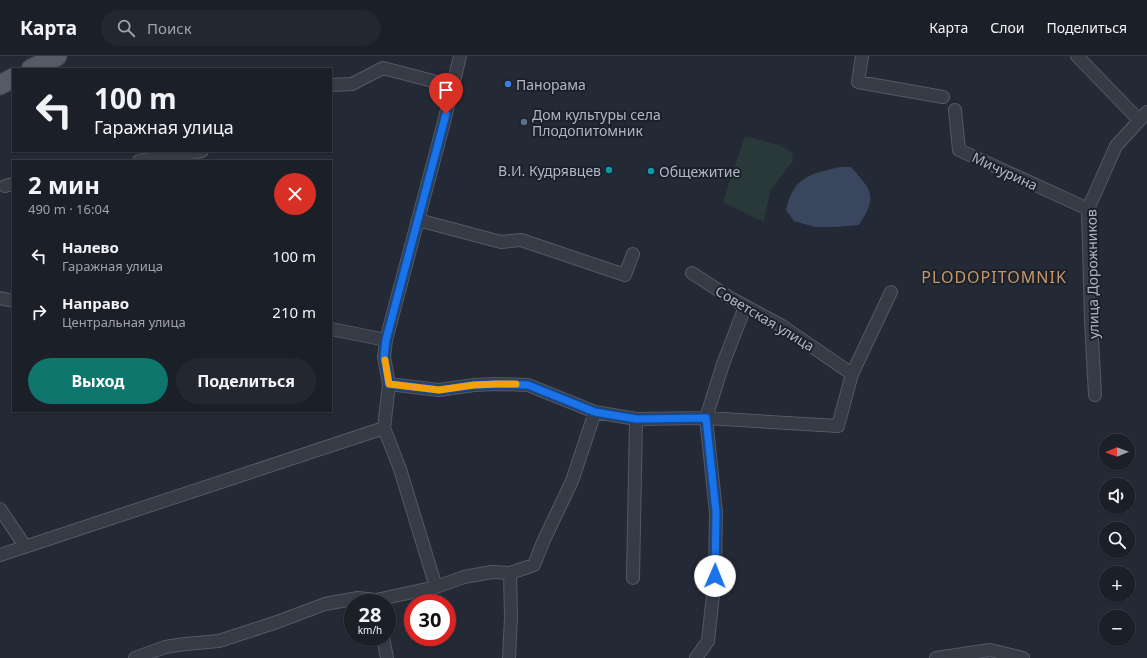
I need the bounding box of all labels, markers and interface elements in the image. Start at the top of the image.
search box [101,10,381,46]
text: Карта [20,15,77,41]
icon: search [115,17,137,39]
text: Поиск [147,18,192,38]
text: Карта [929,18,968,37]
text: Слои [990,18,1024,37]
text: Поделиться [1046,18,1127,37]
pin [429,73,463,114]
place label: Панорама [516,75,586,94]
text: 100 m [94,79,177,117]
icon: arrive [435,79,457,101]
marker: Панорама [503,79,513,89]
icon: left [28,84,80,136]
place label: Дом культуры села Плодопитомник [532,105,661,140]
text: Гаражная улица [94,115,234,139]
marker: Дом культуры села Плодопитомник [519,117,529,127]
street label: Мичурина [969,148,1041,194]
place label: В.И. Кудрявцев [498,161,601,180]
place label: Общежитие [659,162,741,181]
marker: В.И. Кудрявцев [604,165,614,175]
marker: Общежитие [646,166,656,176]
text: 2 мин [28,168,100,201]
button: close [274,173,316,215]
text: 490 m · 16:04 [28,200,109,218]
street label: улица Дорожников [1081,209,1103,339]
text: Налево [62,237,119,257]
icon: left [28,245,50,267]
text: 100 m [272,246,316,266]
text: Гаражная улица [62,257,163,275]
district label: PLODOPITOMNIK [921,266,1067,288]
street label: Советская улица [712,281,818,355]
text: Направо [62,293,129,313]
icon: right [28,301,50,323]
text: 210 m [272,302,316,322]
text: Центральная улица [62,313,186,331]
button: Выход [28,358,168,404]
button: Поделиться [176,358,316,404]
north arrow [1099,434,1135,470]
map controls [1099,434,1135,646]
button: sound [1099,478,1135,514]
button: search [1099,522,1135,558]
position arrow [694,555,736,597]
button: + [1099,566,1135,602]
speed limit sign: 30 [404,594,456,646]
text: 28 [359,601,381,628]
button: − [1099,610,1135,646]
text: km/h [358,623,382,637]

